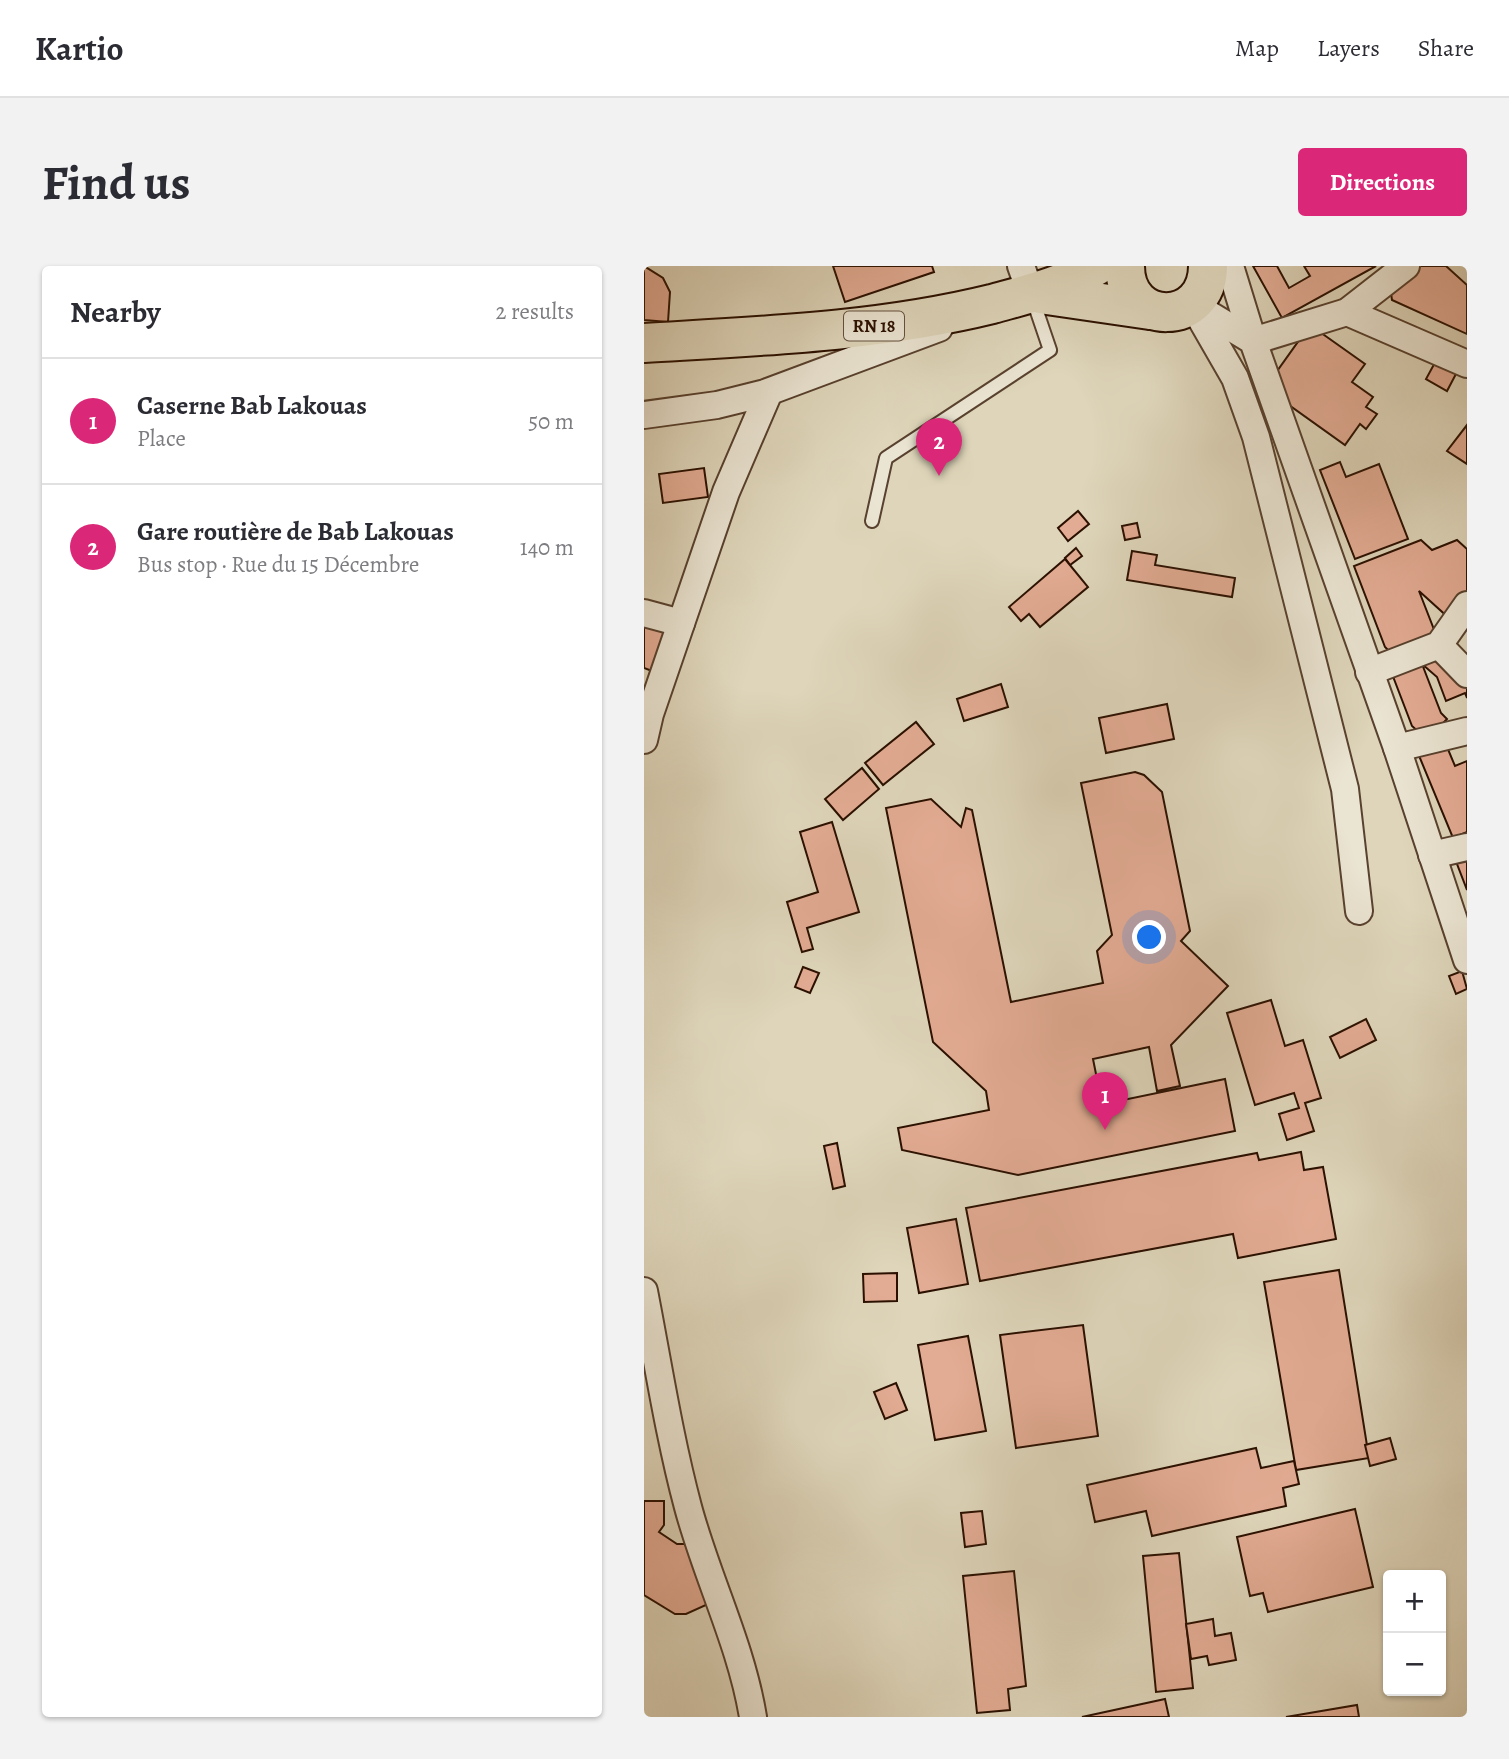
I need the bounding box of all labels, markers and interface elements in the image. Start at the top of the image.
text: Kartio [35,26,123,71]
text: Map [1235,32,1279,64]
text: Layers [1317,32,1380,64]
text: Share [1418,32,1474,64]
button: Directions [1298,148,1467,216]
text: Find us [42,149,190,216]
text: Nearby [70,292,161,332]
text: 2 results [496,296,574,327]
road number: RN 18 [844,312,904,340]
text: Caserne Bab Lakouas [137,388,367,423]
text: 1 [89,406,97,437]
text: 50 m [528,406,574,437]
pin: 2 [916,418,962,476]
text: Place [137,423,186,454]
text: Gare routière de Bab Lakouas [137,514,454,549]
text: 2 [87,532,99,563]
text: 140 m [520,532,574,563]
text: Bus stop · Rue du 15 Décembre [137,549,419,580]
your location [1132,920,1166,954]
pin: 1 [1082,1072,1128,1130]
map controls [1383,1570,1446,1696]
button: + [1383,1570,1446,1633]
button: − [1383,1633,1446,1696]

